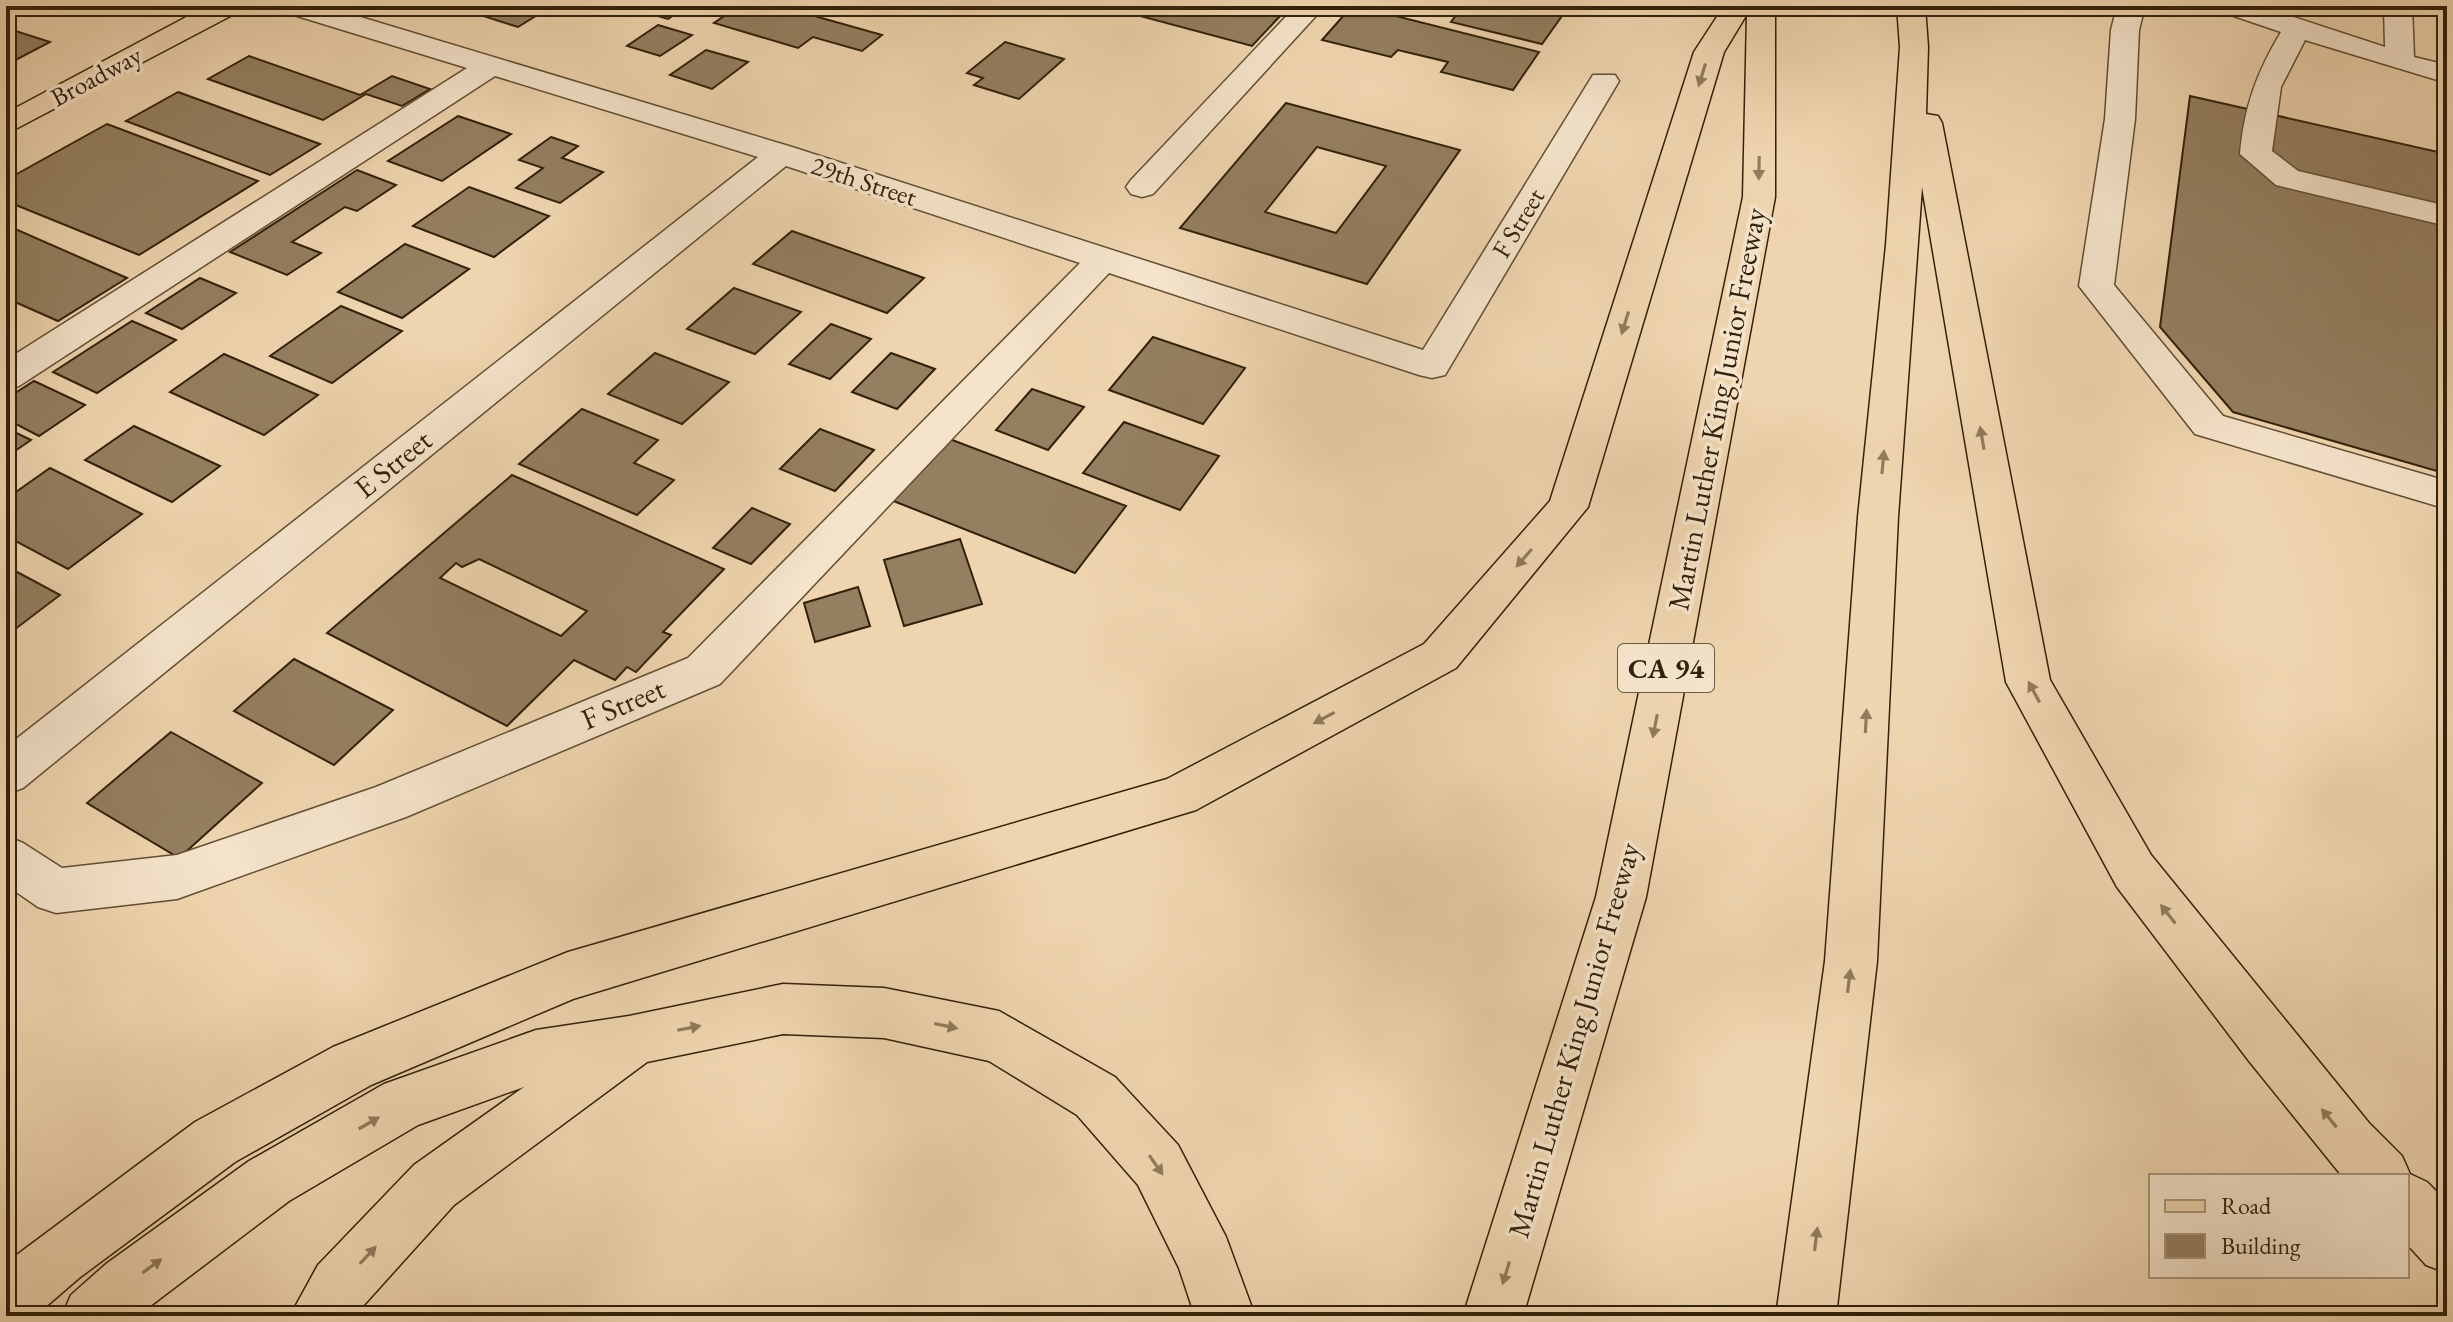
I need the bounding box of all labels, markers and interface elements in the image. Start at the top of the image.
street label: Broadway [44,38,148,114]
one-way arrow [1695,63,1707,87]
street label: 29th Street [807,148,921,214]
one-way arrow [1753,156,1765,181]
street label: F Street [1484,182,1552,264]
street label: Martin Luther King Junior Freeway [1658,204,1775,613]
one-way arrow [1618,311,1631,335]
street label: E Street [346,420,440,507]
one-way arrow [1976,425,1988,450]
one-way arrow [1877,449,1890,474]
one-way arrow [1516,548,1533,568]
road number: CA 94 [1618,644,1714,692]
street label: F Street [575,668,671,739]
one-way arrow [2028,681,2042,703]
one-way arrow [1859,708,1872,733]
one-way arrow [1313,711,1336,725]
one-way arrow [1648,714,1660,739]
street label: Martin Luther King Junior Freeway [1498,837,1649,1242]
one-way arrow [2160,904,2176,924]
one-way arrow [1843,968,1856,993]
one-way arrow [933,1020,958,1032]
one-way arrow [677,1021,702,1034]
one-way arrow [2321,1108,2338,1128]
one-way arrow [358,1116,380,1130]
one-way arrow [1148,1155,1163,1176]
legend [2149,1174,2409,1278]
text: Road [2221,1190,2272,1221]
one-way arrow [1810,1226,1823,1251]
text: Building [2221,1230,2301,1261]
one-way arrow [358,1246,377,1265]
one-way arrow [142,1259,162,1275]
one-way arrow [1499,1262,1512,1286]

